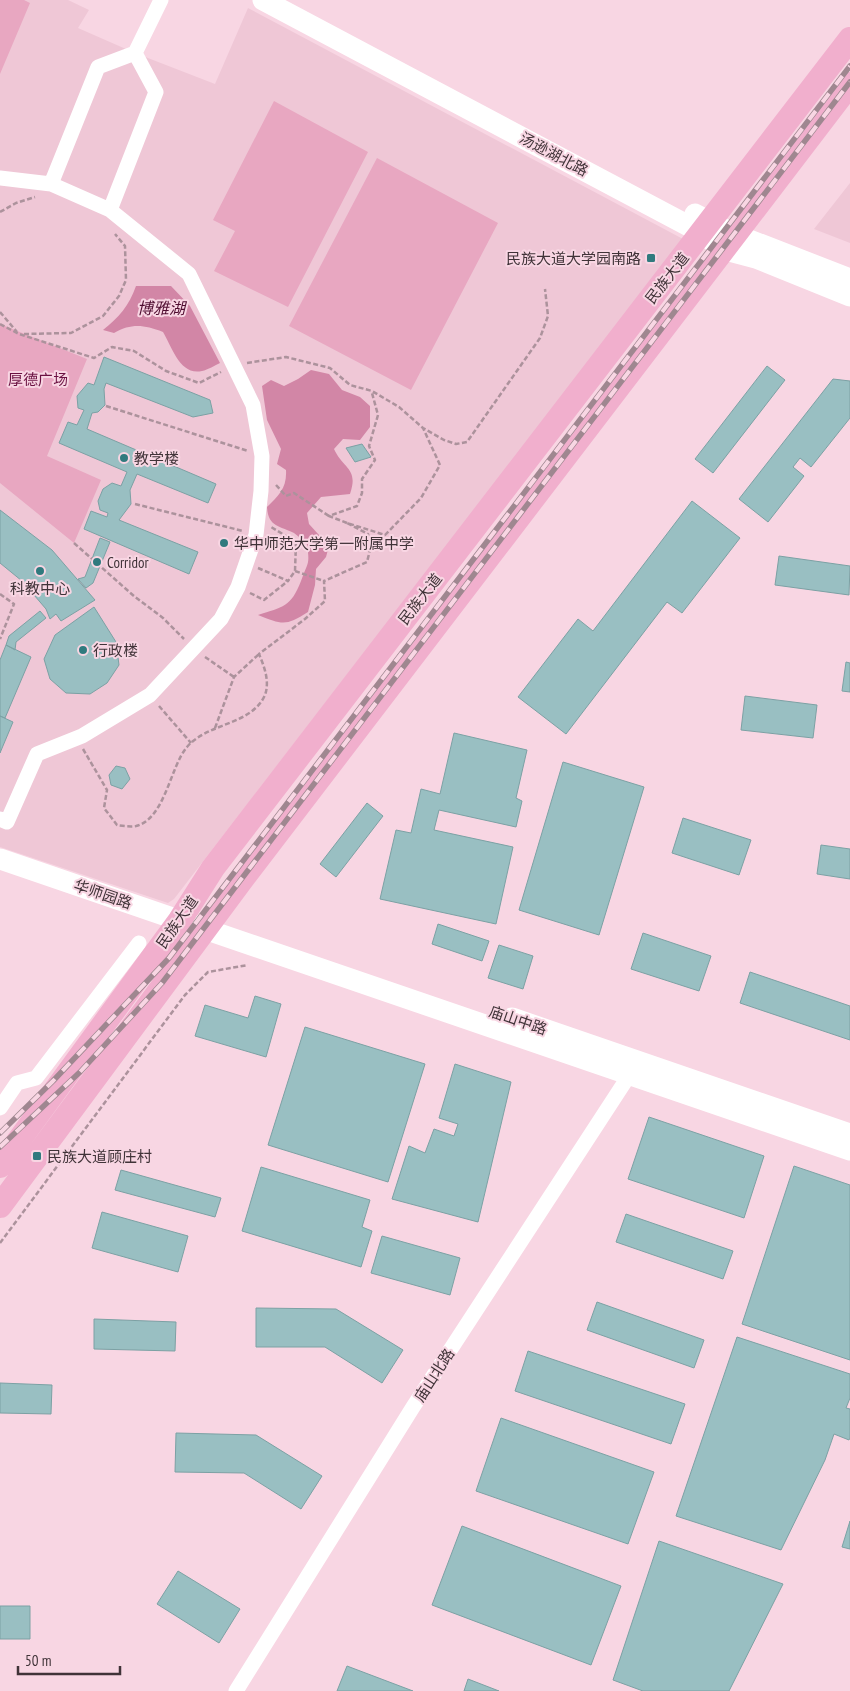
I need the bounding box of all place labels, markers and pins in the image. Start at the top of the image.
place label: 民族大道大学园南路 [506,249,641,268]
marker: 民族大道大学园南路 [645,252,657,264]
place label: 教学楼 [134,449,179,468]
marker: 教学楼 [118,452,130,464]
place label: 华中师范大学第一附属中学 [234,534,414,553]
marker: 华中师范大学第一附属中学 [218,537,230,549]
place label: Corridor [107,553,149,572]
marker: Corridor [91,556,103,568]
marker: 科教中心 [34,565,46,577]
place label: 科教中心 [10,579,70,598]
place label: 行政楼 [93,641,138,660]
marker: 行政楼 [77,644,89,656]
place label: 民族大道顾庄村 [47,1147,152,1166]
marker: 民族大道顾庄村 [31,1150,43,1162]

